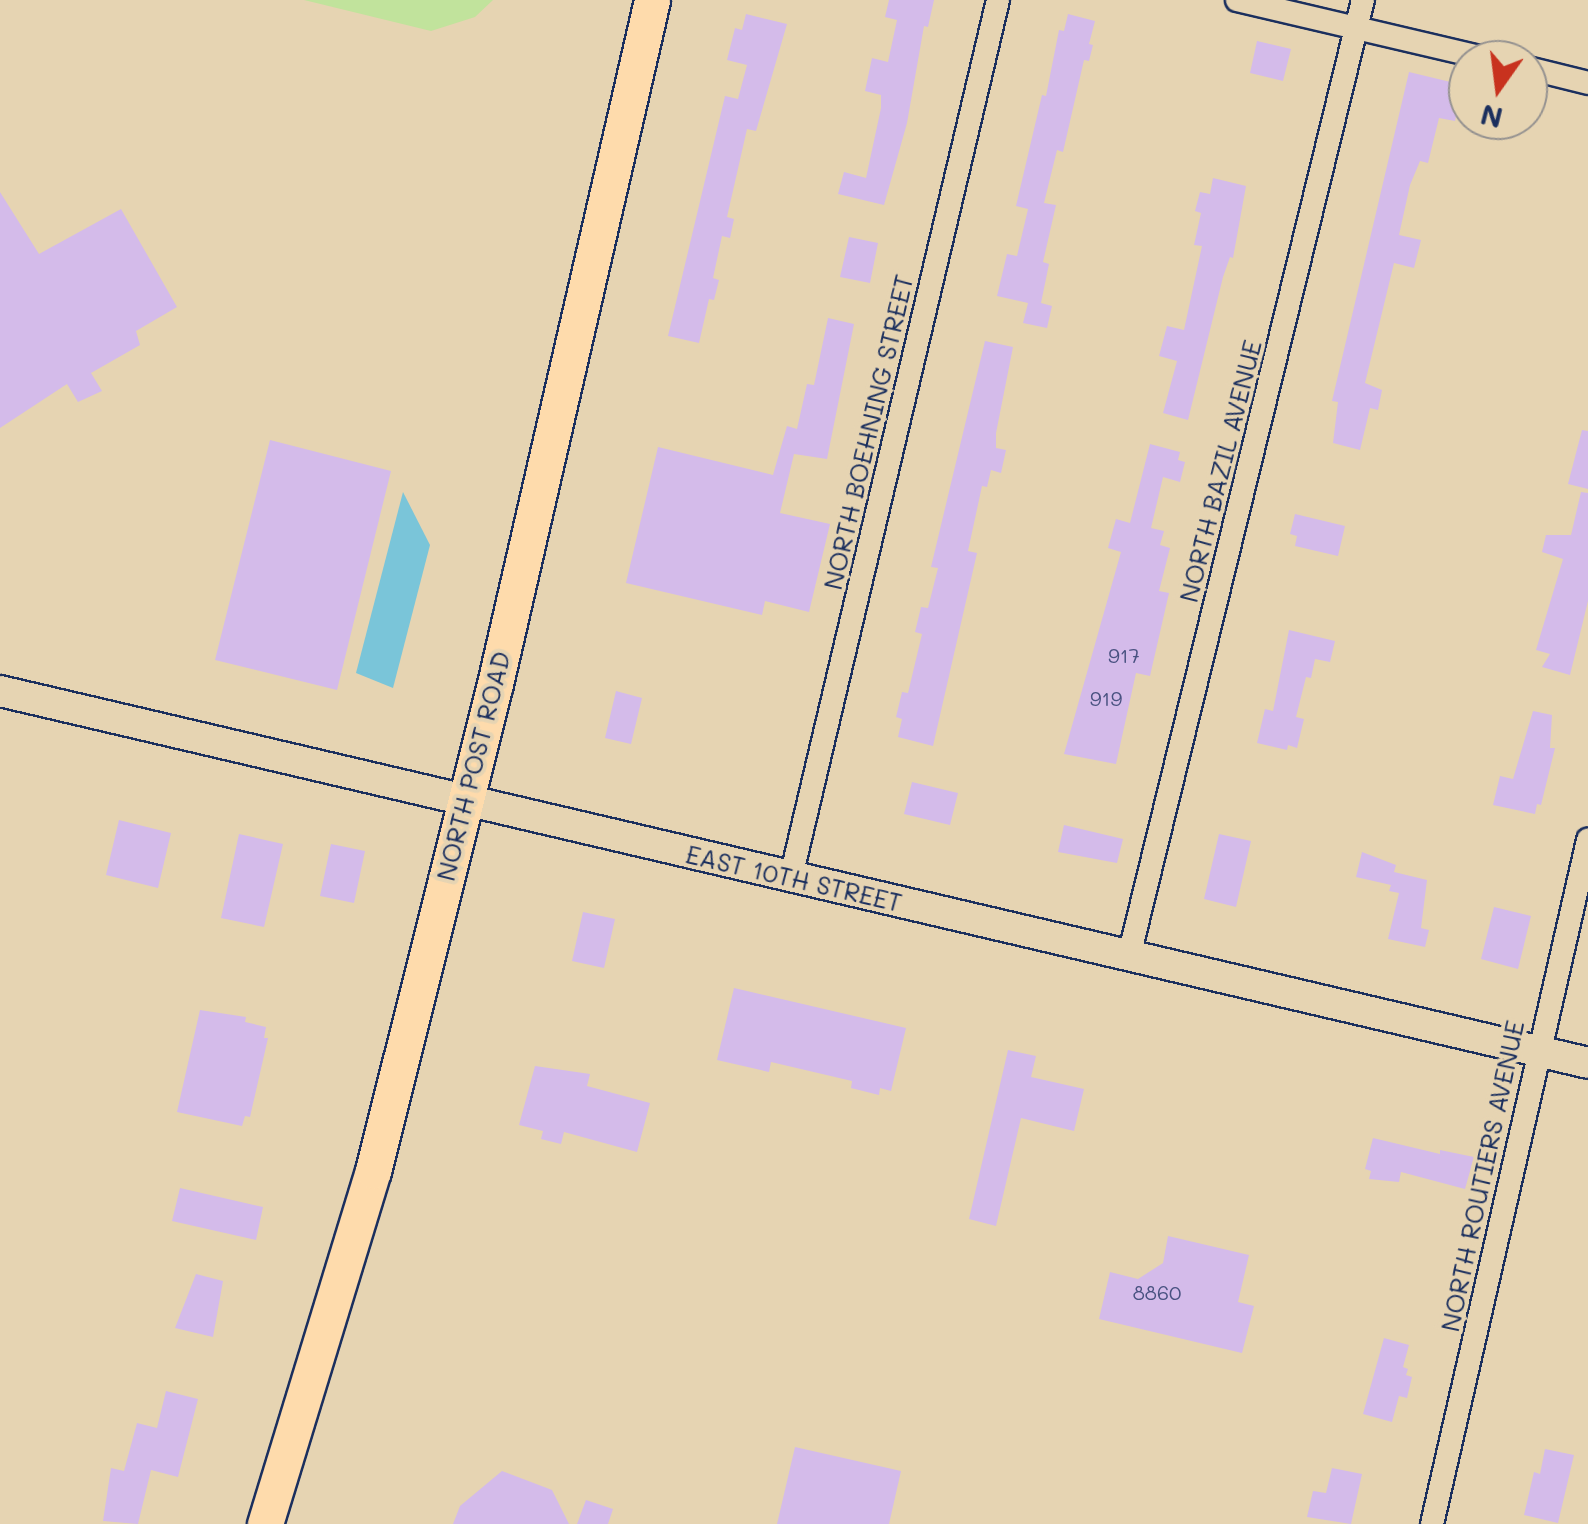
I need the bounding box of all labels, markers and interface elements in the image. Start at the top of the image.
north arrow [1448,40,1548,140]
text: N [1477,97,1506,137]
street label: NORTH BOEHNING STREET [817,272,919,592]
street label: NORTH BAZIL AVENUE [1173,337,1267,605]
house number: 917 [1108,643,1140,667]
street label: NORTH POST ROAD [430,648,516,884]
house number: 919 [1090,686,1122,710]
street label: EAST 10TH STREET [683,839,905,917]
street label: NORTH ROUTIERS AVENUE [1434,1018,1530,1334]
house number: 8860 [1133,1280,1181,1304]

